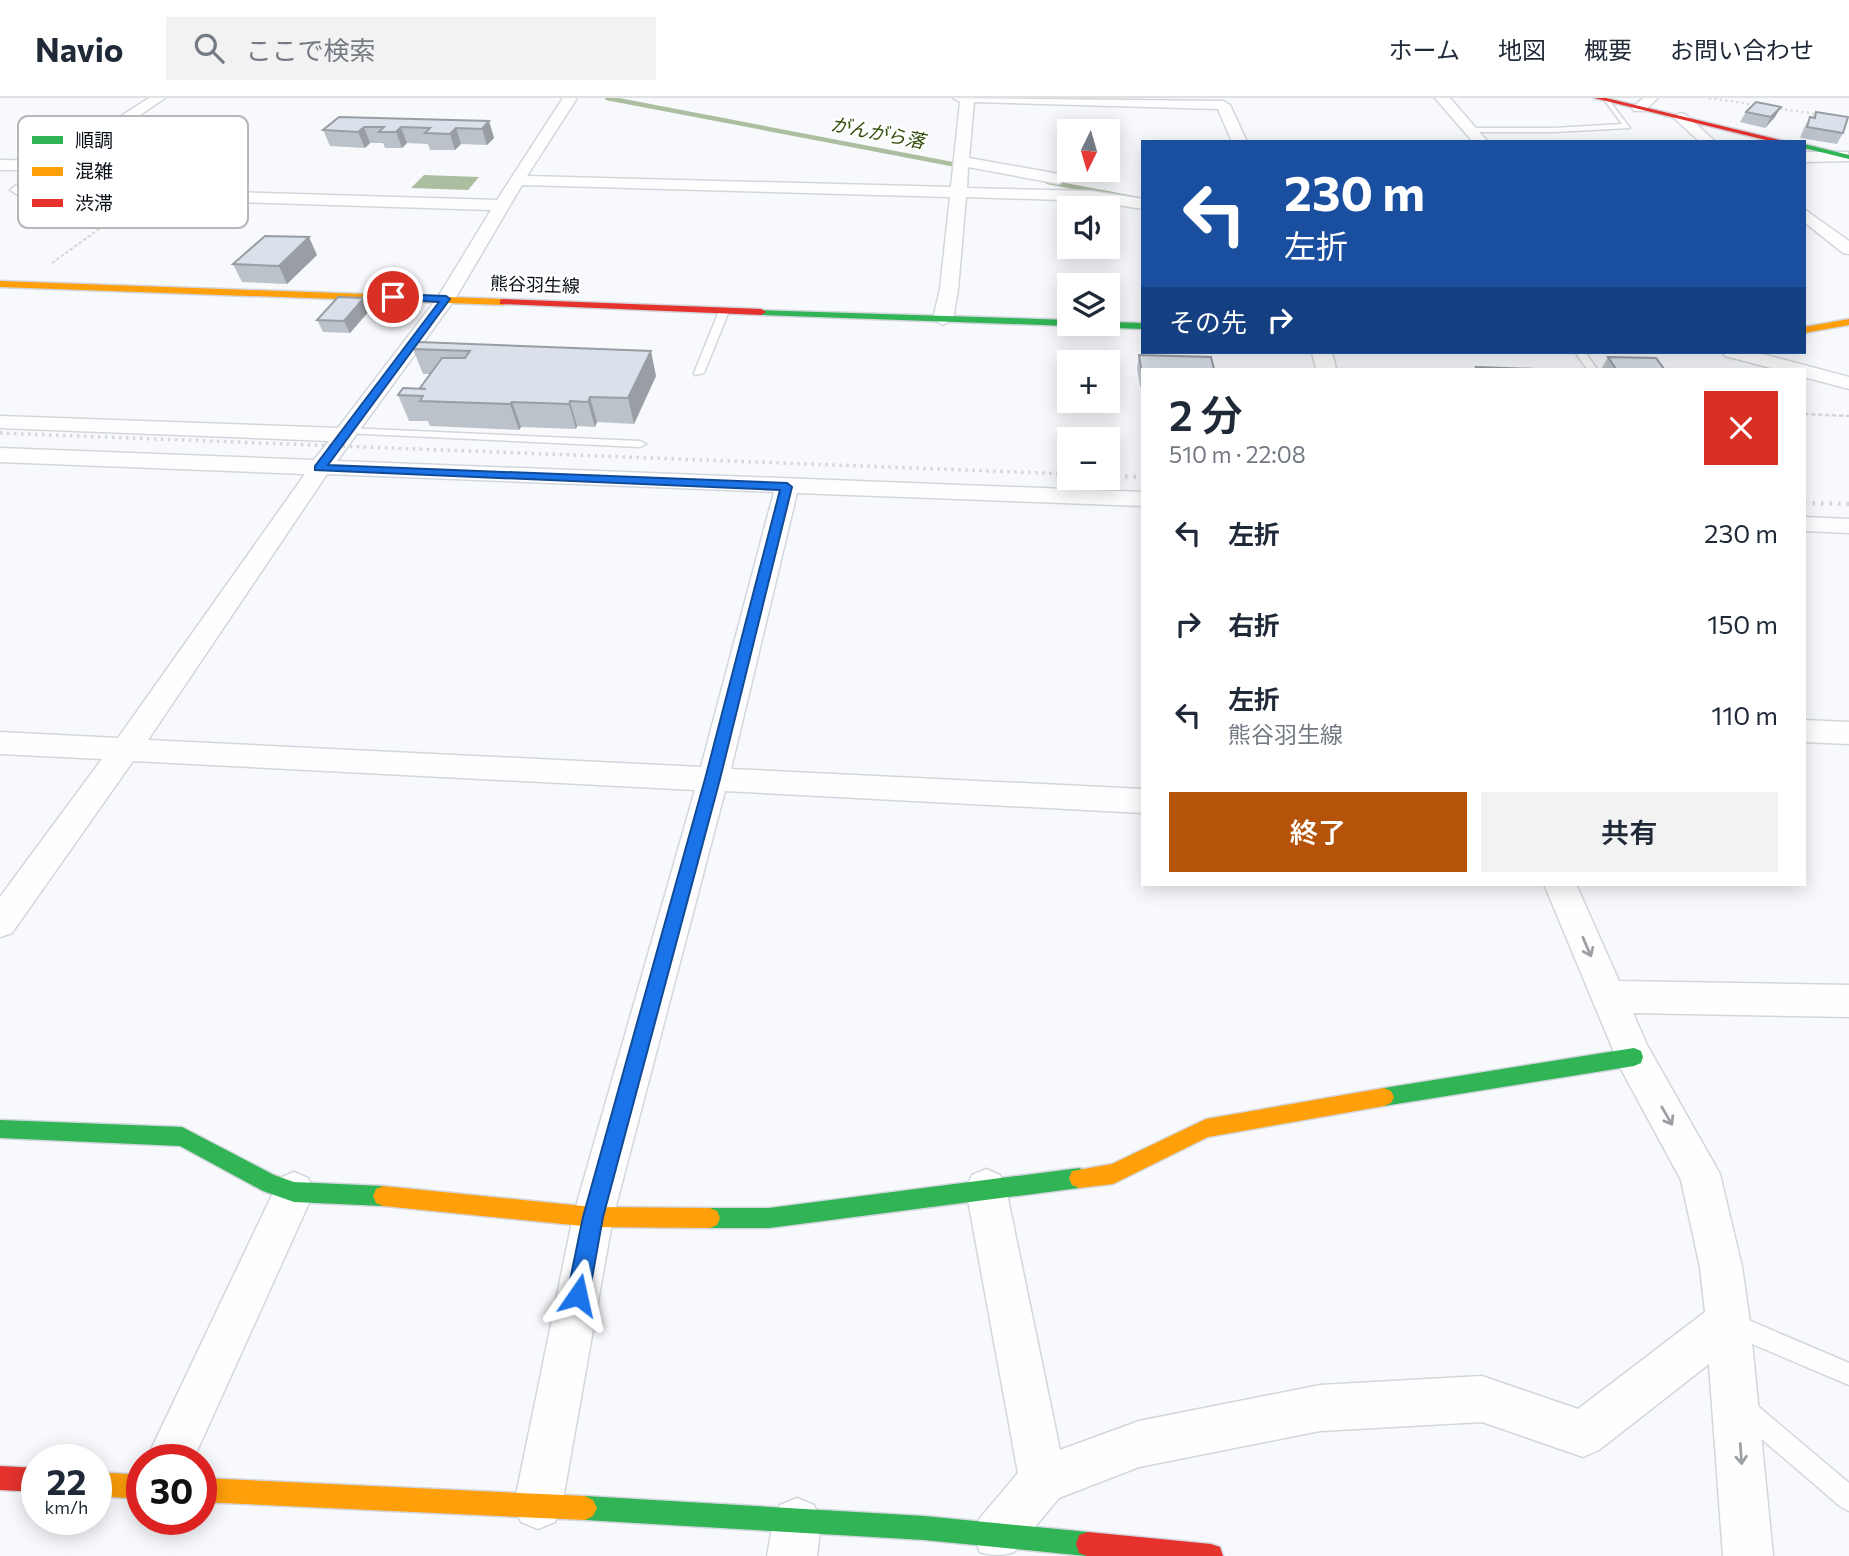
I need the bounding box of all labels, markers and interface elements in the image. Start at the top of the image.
search box [166,17,656,80]
text: Navio [35,28,124,69]
icon: search [190,29,228,67]
text: ここで検索 [246,34,376,65]
text: ホーム [1389,35,1460,64]
text: 地図 [1498,35,1546,64]
text: 概要 [1584,35,1632,64]
text: お問い合わせ [1670,35,1814,64]
water label: がんがら落 [829,112,930,153]
legend [18,116,248,228]
north arrow [1057,119,1120,182]
map controls [1057,119,1120,490]
text: 順調 [75,128,113,151]
text: 混雑 [75,159,113,182]
text: 230 m [1284,161,1425,221]
icon: left [1169,168,1260,259]
text: 渋滞 [75,191,113,214]
button: sound [1057,196,1120,259]
text: 左折 [1284,225,1348,265]
pin [363,267,423,327]
street label: 熊谷羽生線 [490,271,580,297]
button: layers [1057,273,1120,336]
icon: arrive [374,278,412,316]
icon: right [1261,301,1299,339]
text: その先 [1169,306,1247,337]
button: + [1057,350,1120,413]
text: 2 分 [1169,388,1243,440]
button: close [1704,391,1778,465]
button: − [1057,427,1120,490]
text: 510 m · 22:08 [1169,440,1306,468]
icon: left [1169,514,1207,552]
text: 230 m [1704,517,1778,548]
text: 左折 [1228,518,1280,549]
icon: right [1169,605,1207,643]
text: 150 m [1707,608,1778,639]
text: 右折 [1228,609,1280,640]
text: 左折 [1228,683,1280,714]
icon: left [1169,696,1207,734]
text: 110 m [1711,699,1778,730]
text: 熊谷羽生線 [1228,720,1343,748]
button: 終了 [1169,792,1467,872]
button: 共有 [1481,792,1778,872]
one-way arrow [1581,935,1594,957]
one-way arrow [1661,1105,1674,1126]
position arrow [541,1258,615,1332]
one-way arrow [1735,1442,1748,1465]
speed limit sign: 30 [126,1444,217,1535]
text: 22 [47,1459,86,1502]
text: km/h [45,1496,88,1518]

